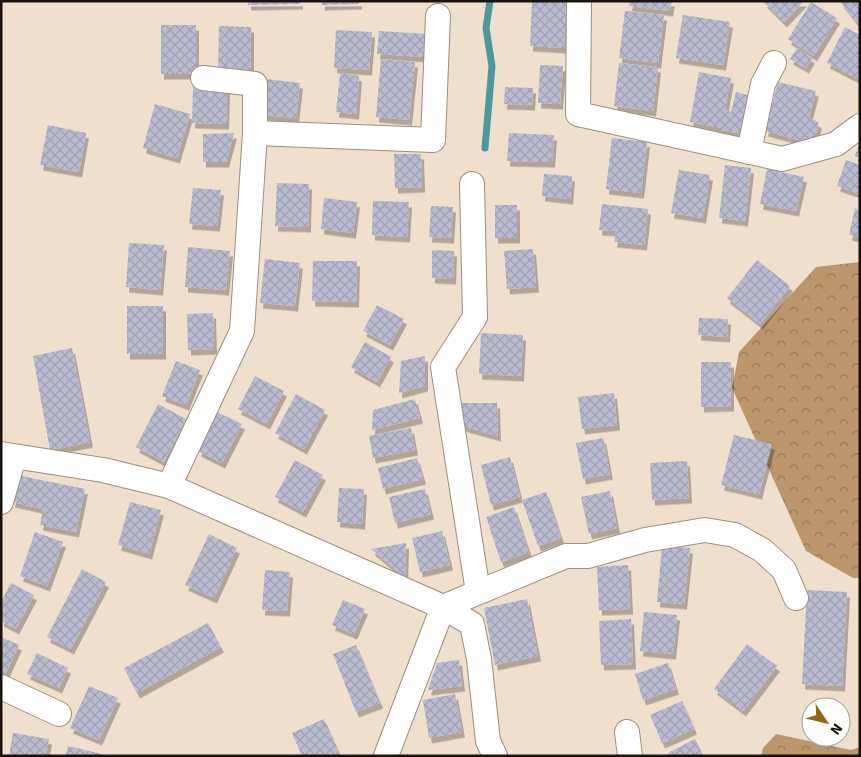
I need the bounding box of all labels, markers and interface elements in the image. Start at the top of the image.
north arrow [801,697,851,747]
text: N [826,720,846,738]

